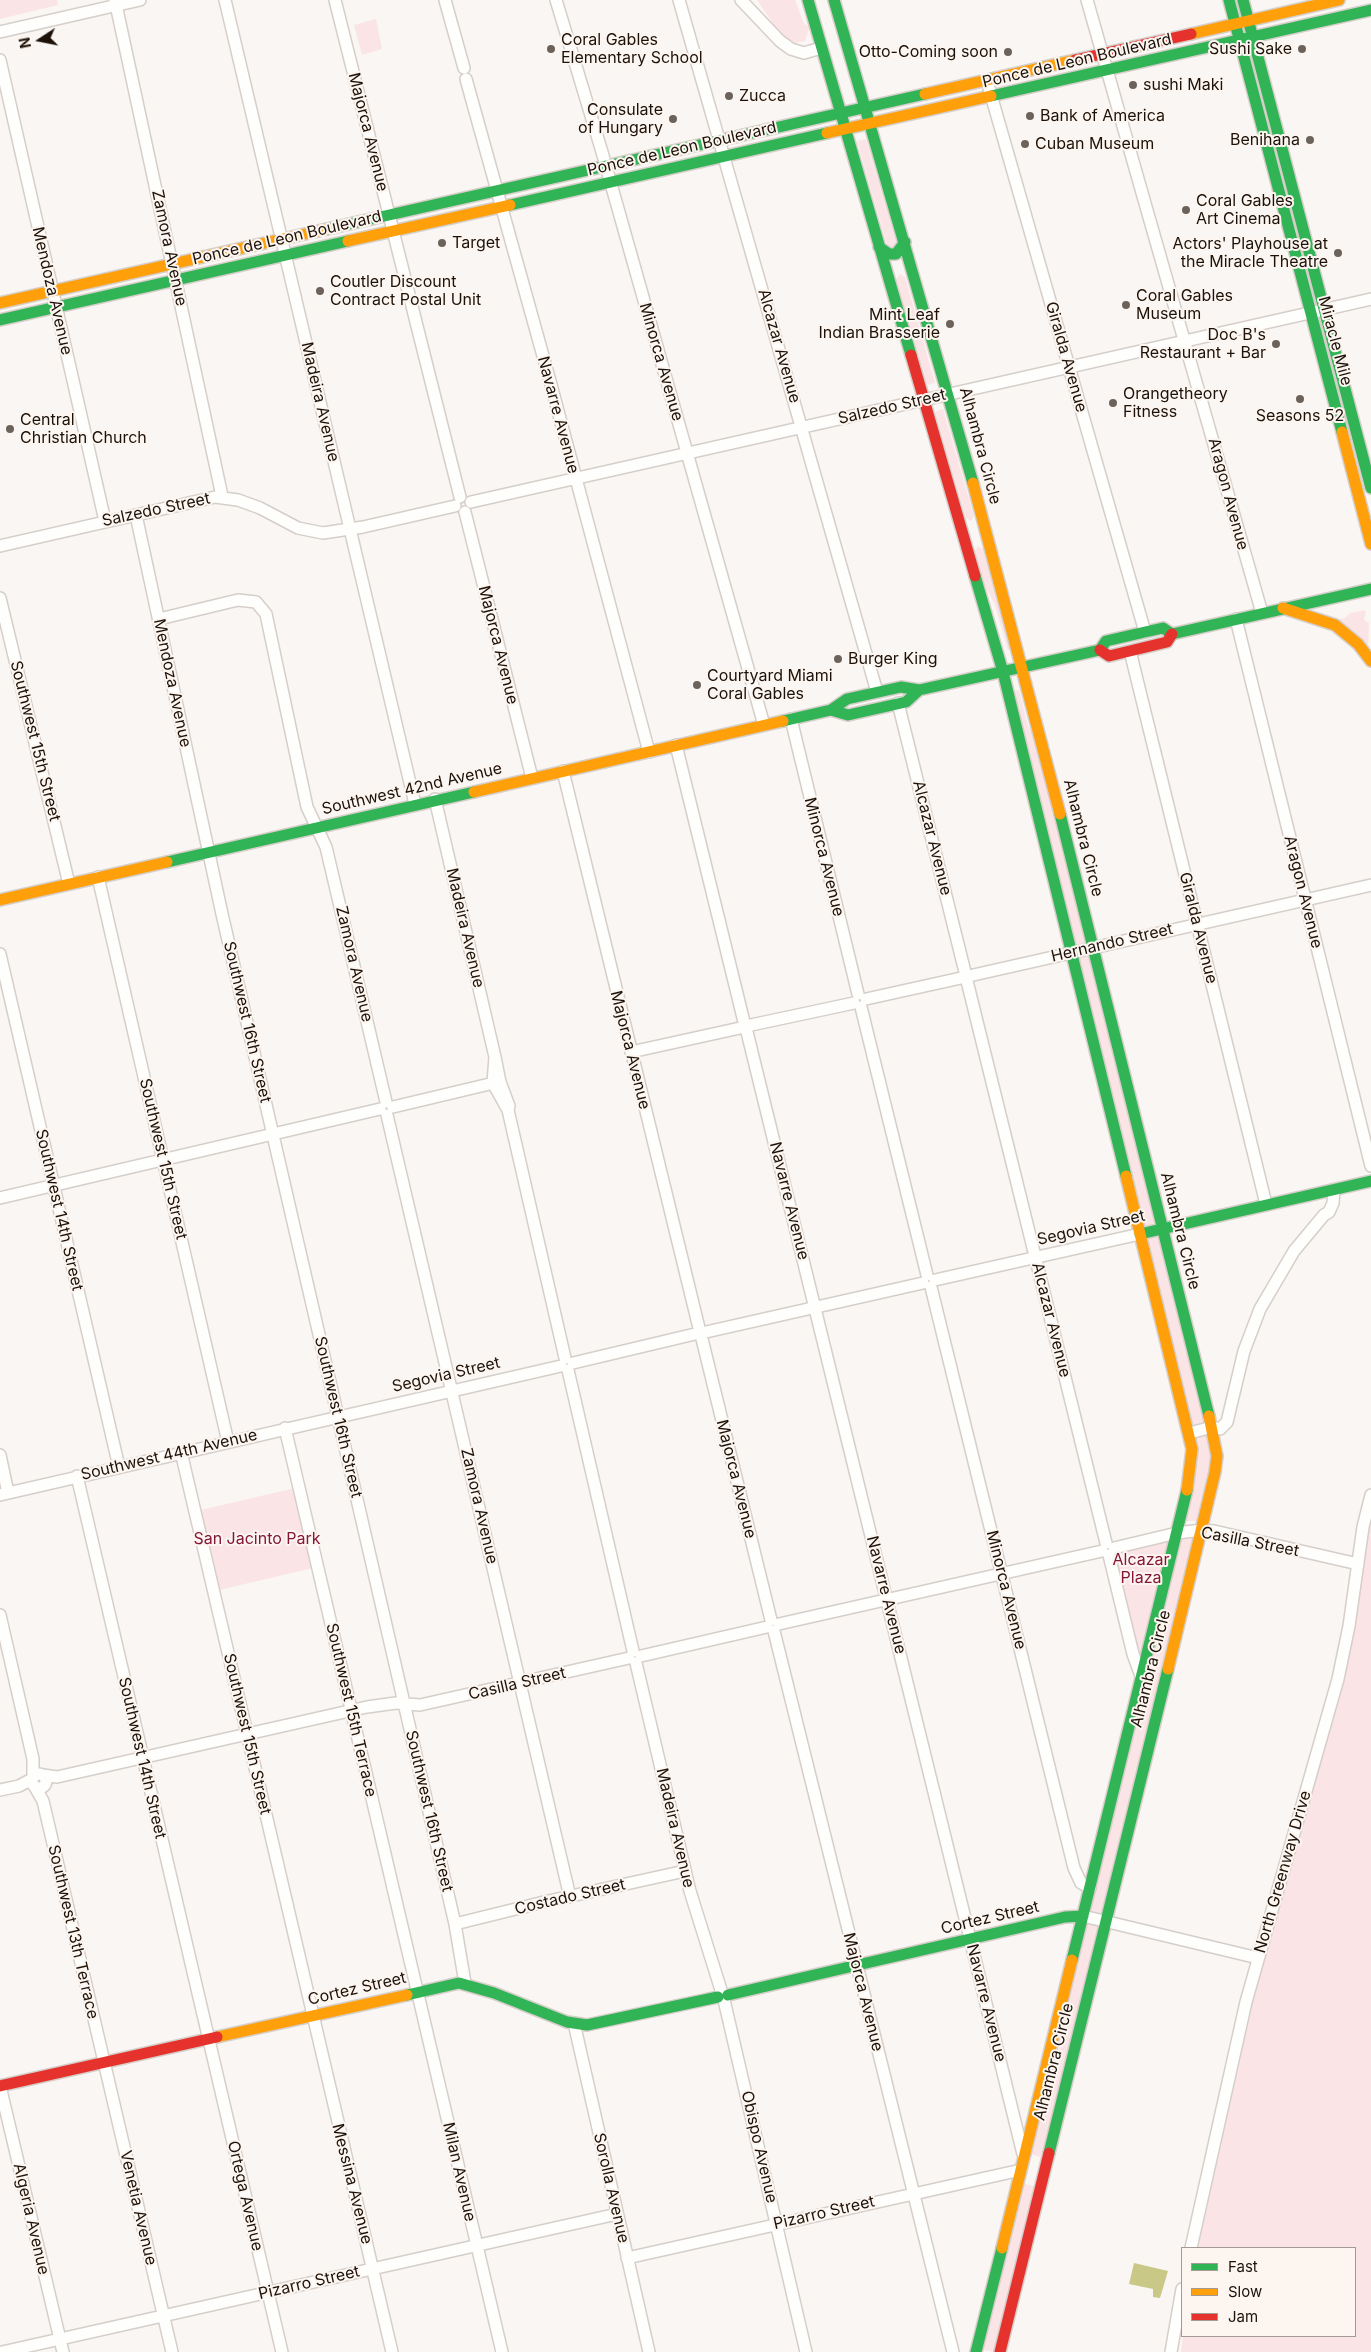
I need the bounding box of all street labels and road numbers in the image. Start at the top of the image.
street label: Ponce de Leon Boulevard [981,30,1173,92]
street label: Majorca Avenue [344,71,392,193]
street label: Ponce de Leon Boulevard [586,118,778,180]
street label: Zamora Avenue [147,188,191,308]
street label: Ponce de Leon Boulevard [191,207,383,269]
street label: Mendoza Avenue [28,225,76,357]
street label: Alcazar Avenue [754,287,804,405]
street label: Miracle Mile [1314,294,1356,388]
street label: Giralda Avenue [1041,299,1091,415]
street label: Minorca Avenue [635,301,687,423]
street label: Madeira Avenue [297,340,343,464]
street label: Navarre Avenue [533,354,583,476]
street label: Salzedo Street [836,385,948,429]
street label: Alhambra Circle [955,385,1005,507]
street label: Aragon Avenue [1204,436,1252,552]
street label: Salzedo Street [100,489,212,531]
street label: Majorca Avenue [474,584,522,706]
street label: Mendoza Avenue [149,617,195,749]
street label: Southwest 15th Street [6,659,64,823]
street label: Southwest 42nd Avenue [320,759,504,819]
street label: Alhambra Circle [1059,777,1107,899]
street label: Alcazar Avenue [908,779,956,897]
street label: Minorca Avenue [800,795,848,919]
street label: Aragon Avenue [1280,834,1326,950]
street label: Madeira Avenue [442,866,488,990]
street label: Giralda Avenue [1175,870,1221,986]
street label: Zamora Avenue [331,904,377,1024]
street label: Hernando Street [1049,920,1175,966]
street label: Southwest 16th Street [219,939,275,1105]
street label: Majorca Avenue [606,989,654,1111]
street label: Southwest 15th Street [135,1077,191,1241]
street label: Southwest 14th Street [31,1127,87,1293]
street label: Navarre Avenue [765,1140,813,1262]
street label: Alhambra Circle [1156,1170,1204,1292]
street label: Segovia Street [1035,1206,1147,1250]
street label: Alcazar Avenue [1027,1261,1075,1379]
street label: Southwest 16th Street [310,1334,366,1500]
street label: Segovia Street [390,1353,502,1397]
street label: Majorca Avenue [712,1418,760,1540]
street label: Southwest 44th Avenue [79,1425,259,1485]
street label: Zamora Avenue [456,1446,502,1566]
street label: Casilla Street [1199,1523,1301,1561]
street label: Minorca Avenue [982,1528,1030,1652]
street label: Navarre Avenue [862,1534,910,1656]
street label: Alhambra Circle [1127,1608,1175,1730]
street label: Southwest 15th Terrace [322,1621,380,1799]
street label: Southwest 15th Street [219,1652,275,1816]
street label: Casilla Street [466,1663,568,1705]
street label: Southwest 14th Street [114,1675,170,1841]
street label: Southwest 16th Street [401,1728,457,1894]
street label: Madeira Avenue [652,1766,698,1890]
street label: North Greenway Drive [1251,1789,1315,1955]
street label: Southwest 13th Terrace [44,1843,102,2021]
street label: Costado Street [513,1875,627,1919]
street label: Cortez Street [939,1897,1041,1939]
street label: Majorca Avenue [839,1931,887,2053]
street label: Navarre Avenue [962,1942,1010,2064]
street label: Cortez Street [306,1968,408,2010]
street label: Alhambra Circle [1030,2001,1078,2123]
street label: Obispo Avenue [737,2089,781,2205]
street label: Milan Avenue [438,2120,480,2224]
street label: Messina Avenue [328,2122,376,2246]
street label: Sorolla Avenue [589,2131,633,2245]
street label: Ortega Avenue [223,2139,267,2253]
street label: Venetia Avenue [115,2149,161,2267]
street label: Algeria Avenue [9,2161,53,2277]
street label: Pizarro Street [772,2192,876,2234]
street label: Pizarro Street [257,2262,361,2304]

